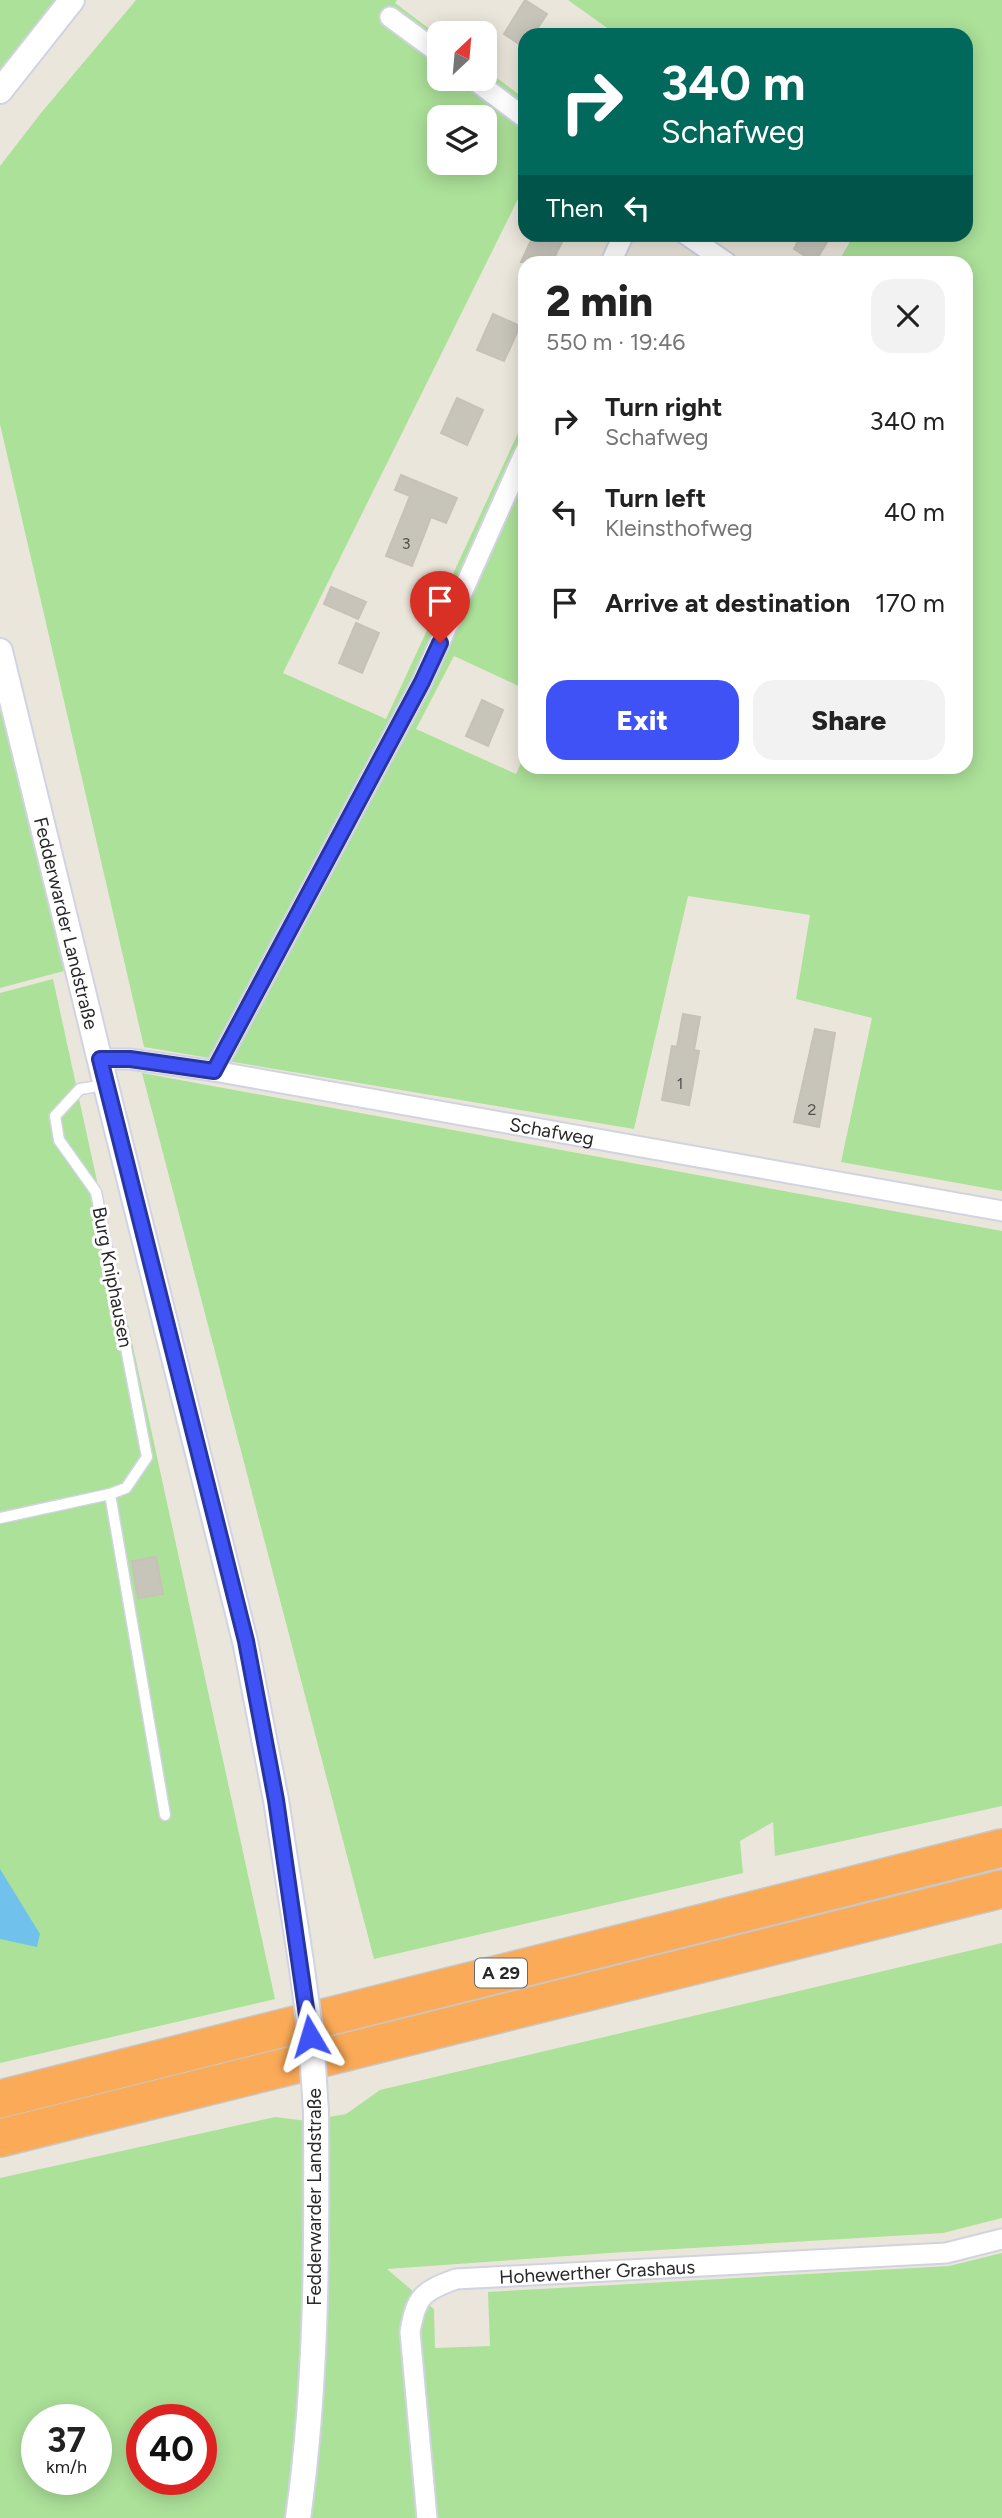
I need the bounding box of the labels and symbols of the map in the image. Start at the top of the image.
north arrow [427,21,497,91]
house number: 3 [402,534,410,553]
pin [410,571,470,643]
street label: Fedderwarder Landstraße [29,815,103,1032]
house number: 1 [677,1074,683,1093]
house number: 2 [808,1100,816,1119]
street label: Schafweg [508,1113,596,1150]
street label: Burg Kniphausen [88,1205,137,1349]
road number: A 29 [475,1958,527,1987]
position arrow [273,1999,347,2073]
street label: Fedderwarder Landstraße [303,2088,326,2306]
street label: Hohewerther Grashaus [498,2255,696,2289]
speed limit sign: 40 [126,2404,217,2495]

